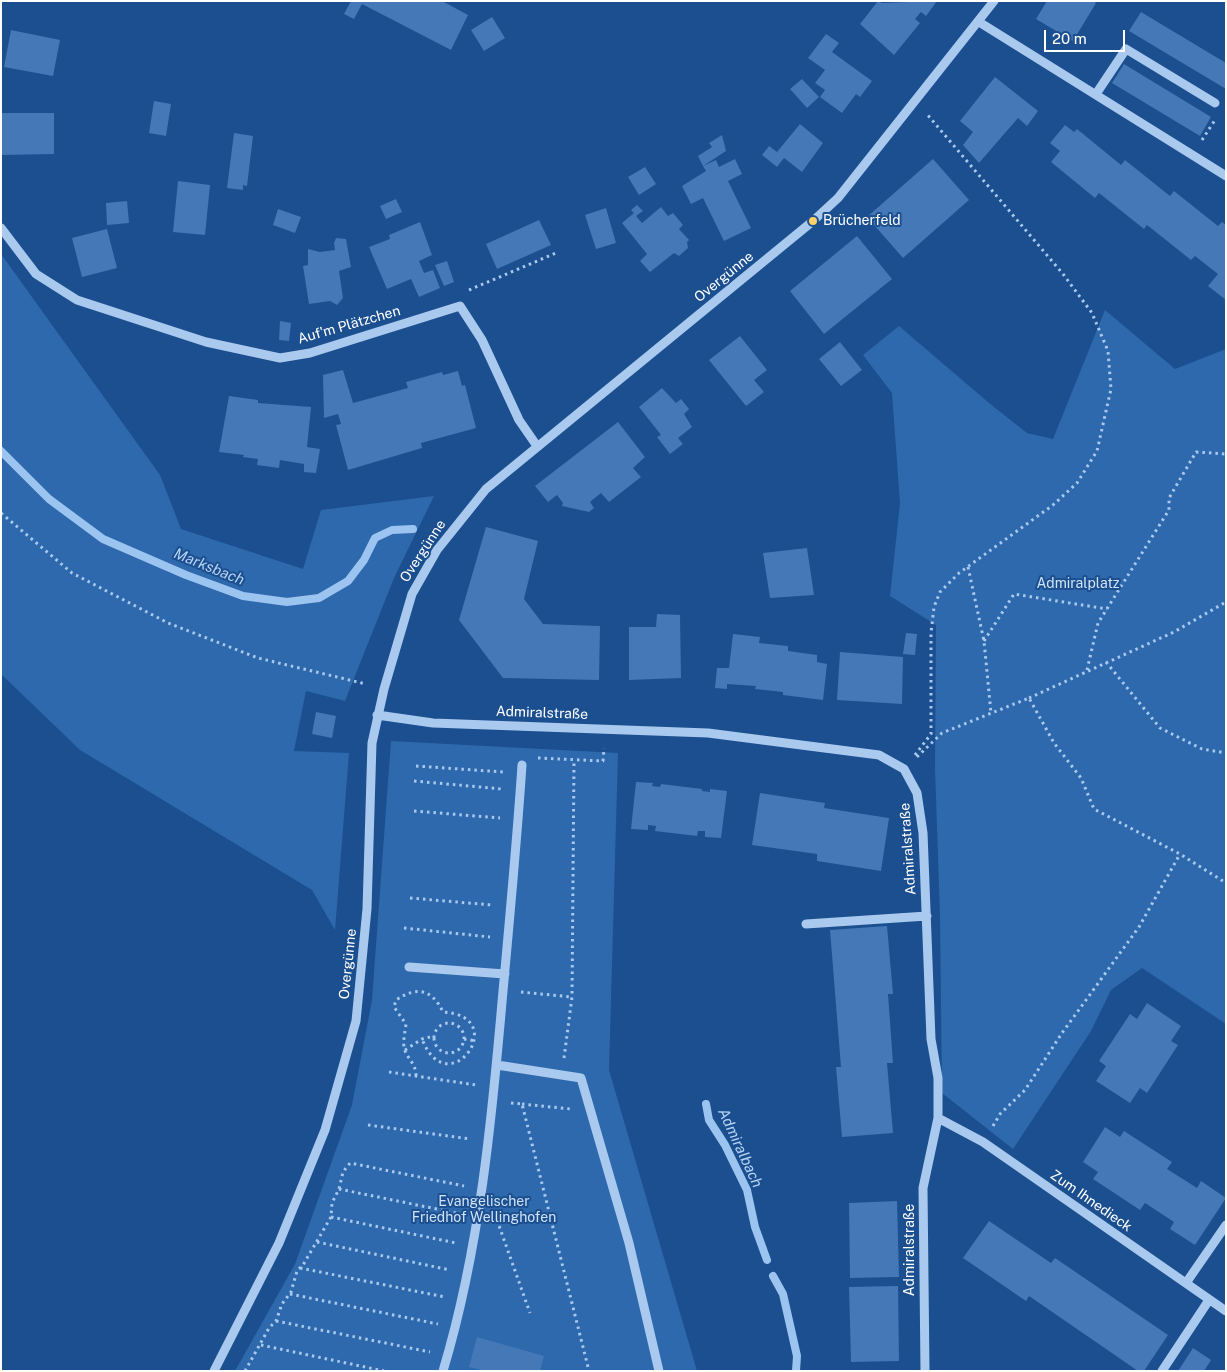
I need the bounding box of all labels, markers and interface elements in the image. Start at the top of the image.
scale bar [1047,20,1128,52]
text: 20 m [1052,30,1087,47]
place label: Brücherfeld [823,213,901,229]
marker: Brücherfeld [807,215,819,227]
street label: Overgünne [691,248,757,306]
street label: Auf'm Plätzchen [296,302,402,348]
street label: Overgünne [397,517,449,585]
water label: Marksbach [171,545,247,589]
park label: Admiralplatz [1036,576,1120,592]
street label: Admiralstraße [496,703,588,723]
street label: Admiralstraße [896,802,920,896]
street label: Overgünne [336,928,360,1000]
water label: Admiralbach [714,1105,766,1191]
street label: Zum Ihnedieck [1047,1167,1135,1235]
park label: Evangelischer Friedhof Wellinghofen [412,1194,556,1226]
street label: Admiralstraße [902,1204,918,1296]

